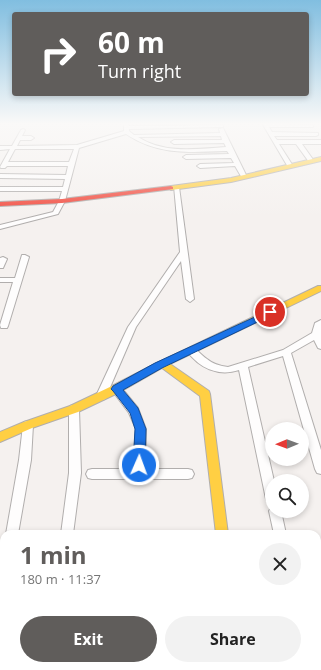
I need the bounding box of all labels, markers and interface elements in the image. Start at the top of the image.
text: 60 m [98,23,165,61]
icon: right [32,28,84,80]
text: Turn right [98,59,181,83]
pin [253,295,287,329]
icon: arrive [259,301,281,323]
north arrow [265,422,309,466]
map controls [265,422,309,518]
position arrow [118,444,160,486]
button: search [265,474,309,518]
text: 1 min [20,538,87,571]
button: close [259,543,301,585]
text: 180 m · 11:37 [20,570,101,588]
button: Exit [20,616,157,662]
button: Share [165,616,301,662]

